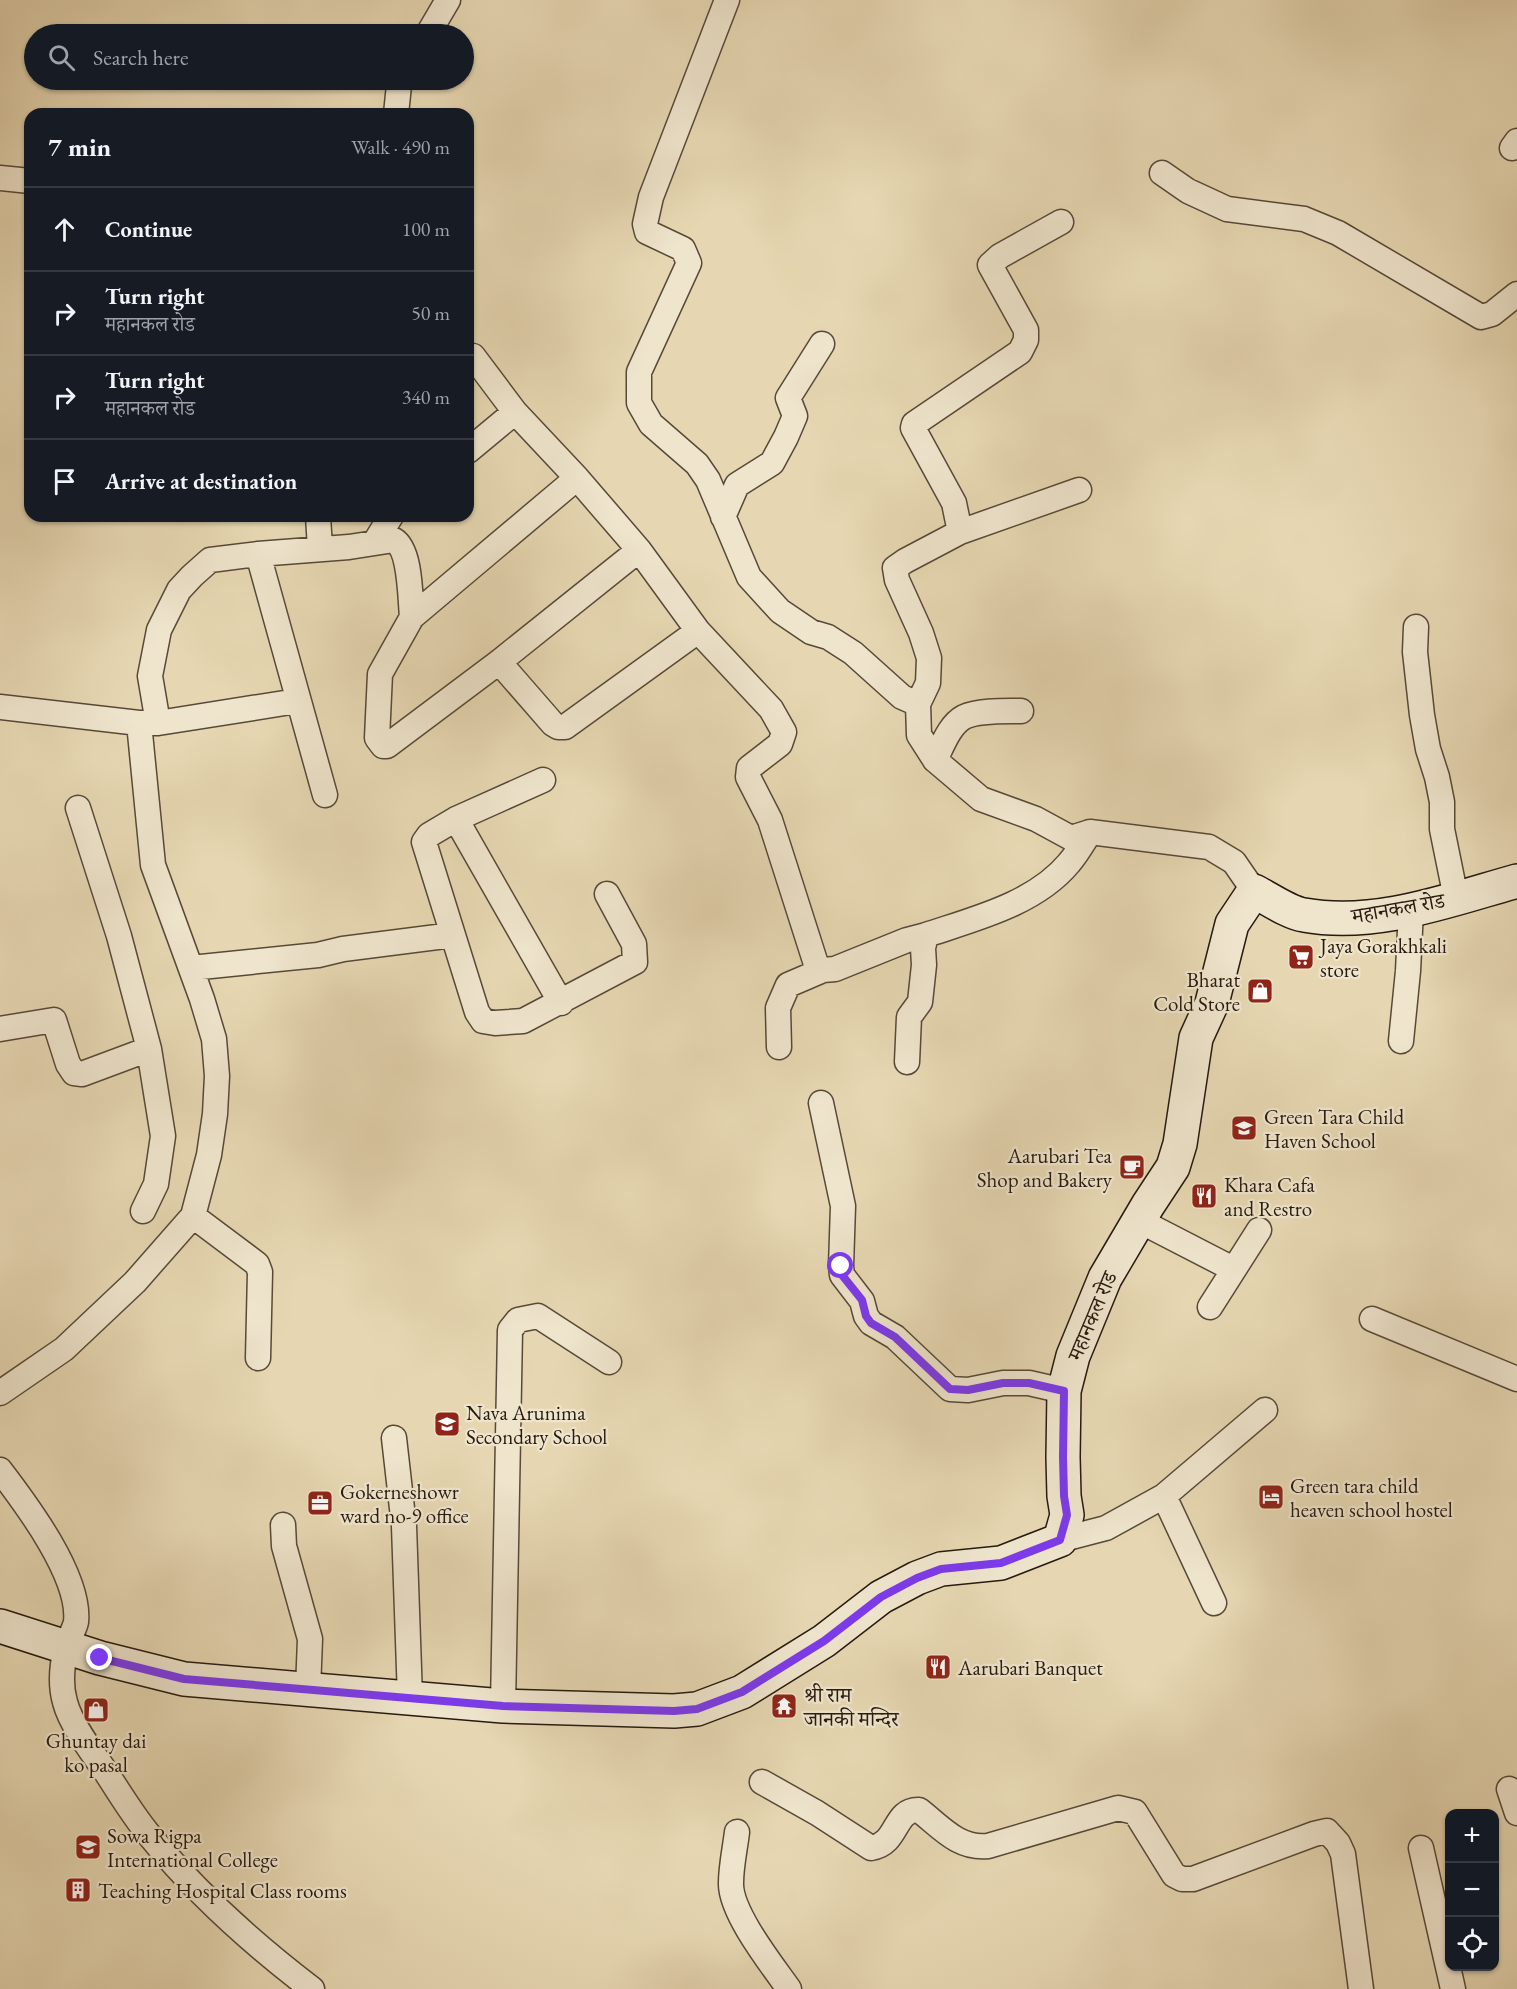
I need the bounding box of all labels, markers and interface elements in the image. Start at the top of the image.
search box [24,24,474,90]
icon: search [45,41,78,74]
text: Search here [93,43,188,72]
text: 7 min [48,130,111,164]
text: Walk · 490 m [351,134,450,160]
icon: ahead [48,213,81,246]
text: Continue [105,215,192,244]
text: 100 m [402,216,450,242]
text: Turn right [105,282,204,311]
icon: right [48,297,81,330]
text: 50 m [411,300,450,326]
text: महानकल रोड [105,311,195,337]
text: Turn right [105,366,204,395]
icon: right [48,381,81,414]
text: 340 m [402,384,450,410]
text: महानकल रोड [105,395,195,421]
icon: arrive [48,465,81,498]
text: Arrive at destination [105,467,297,496]
street label: महानकल रोड [1348,886,1448,930]
place label: Jaya Gorakhkali store [1318,932,1447,983]
supermarket icon: Jaya Gorakhkali store [1286,942,1316,972]
place label: Bharat Cold Store [1153,966,1240,1017]
shop icon: Bharat Cold Store [1245,976,1275,1006]
place label: Green Tara Child Haven School [1264,1103,1405,1154]
school or university icon: Green Tara Child Haven School [1229,1113,1259,1143]
place label: Aarubari Tea Shop and Bakery [977,1142,1113,1193]
cafe icon: Aarubari Tea Shop and Bakery [1117,1152,1147,1182]
place label: Khara Cafa and Restro [1224,1171,1316,1222]
restaurant icon: Khara Cafa and Restro [1189,1181,1219,1211]
route start [827,1252,853,1278]
street label: महानकल रोड [1061,1266,1123,1366]
place label: Nava Arunima Secondary School [466,1399,607,1450]
school or university icon: Nava Arunima Secondary School [432,1409,462,1439]
place label: Green tara child heaven school hostel [1290,1472,1453,1523]
place label: Gokerneshowr ward no-9 office [340,1478,469,1529]
hotel icon: Green tara child heaven school hostel [1256,1482,1286,1512]
office icon: Gokerneshowr ward no-9 office [305,1488,335,1518]
route end [86,1644,112,1670]
restaurant icon: Aarubari Banquet [923,1652,953,1682]
place label: Aarubari Banquet [957,1654,1103,1681]
place label: श्री राम जानकी मन्दिर [803,1681,900,1732]
temple icon: श्री राम जानकी मन्दिर [769,1691,799,1721]
shop icon: Ghuntay dai ko pasal [81,1695,111,1725]
place label: Ghuntay dai ko pasal [46,1727,146,1778]
map controls [1445,1809,1499,1971]
button: + [1445,1809,1499,1863]
place label: Sowa Rigpa International College [107,1822,278,1873]
school or university icon: Sowa Rigpa International College [73,1832,103,1862]
button: − [1445,1863,1499,1917]
building icon: Teaching Hospital Class rooms [63,1875,93,1905]
place label: Teaching Hospital Class rooms [98,1877,347,1904]
button: locate [1445,1917,1499,1971]

